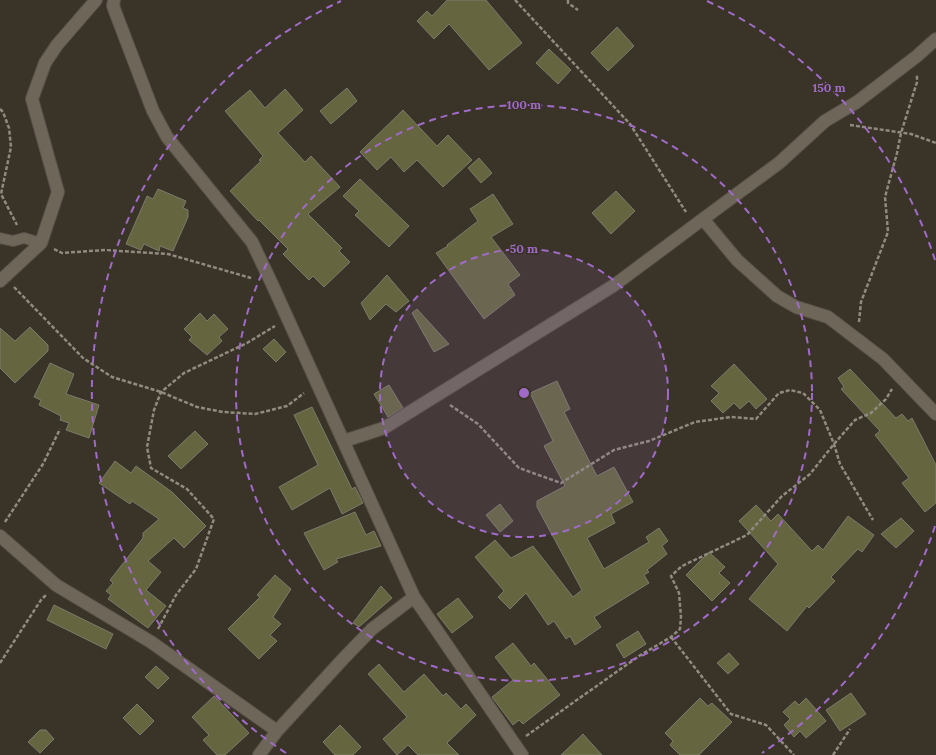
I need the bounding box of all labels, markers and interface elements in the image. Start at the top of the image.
text: 150 m [812,80,846,95]
text: 100 m [507,97,541,112]
text: 50 m [510,241,538,256]
centre of rings [517,386,531,400]

